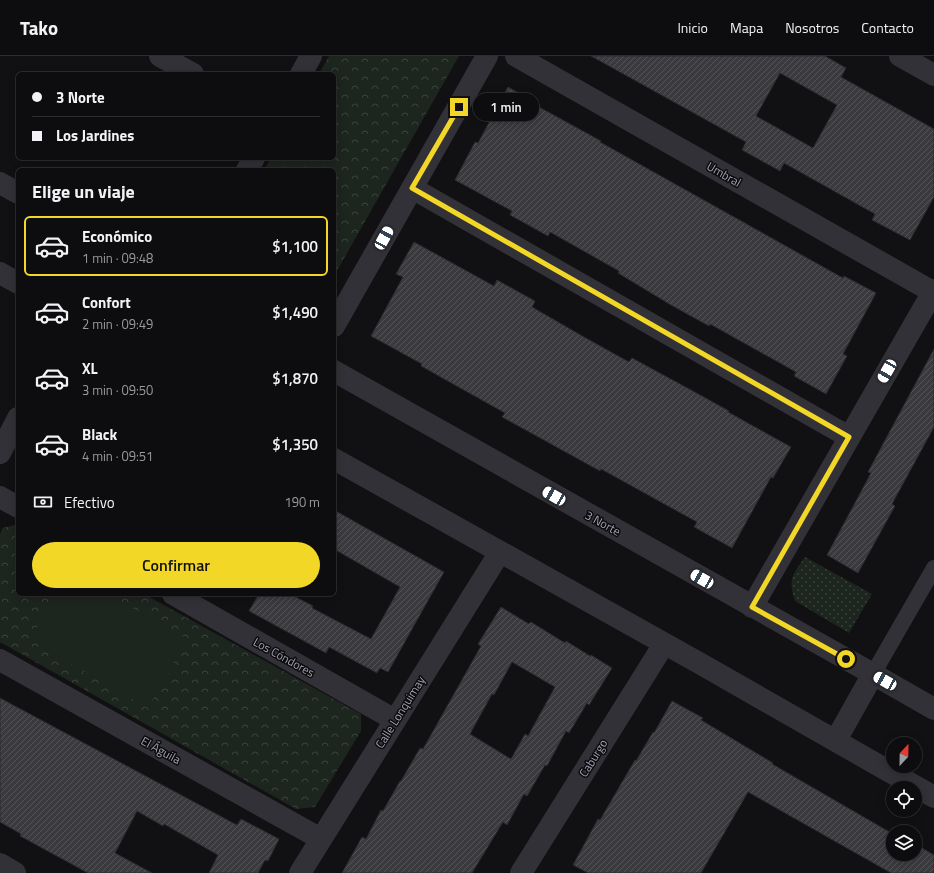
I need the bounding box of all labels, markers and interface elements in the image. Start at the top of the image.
text: Tako [20,13,58,42]
text: Inicio [677,17,708,38]
text: Mapa [730,17,763,38]
text: Nosotros [785,17,839,38]
text: Contacto [861,17,914,38]
text: 3 Norte [56,86,105,109]
callout: 1 min [473,93,539,121]
text: 1 min [490,97,522,117]
route end [450,98,468,116]
text: Los Jardines [56,124,134,147]
street label: Umbral [703,157,745,191]
text: Elige un viaje [32,178,135,205]
text: Económico [82,225,152,248]
car [373,225,395,251]
icon: car [34,228,70,264]
text: $1,100 [272,235,318,258]
text: 1 min · 09:48 [82,248,153,268]
text: Confort [82,291,131,314]
icon: car [34,294,70,330]
text: $1,490 [272,301,318,324]
text: 2 min · 09:49 [82,314,153,334]
text: XL [82,357,98,380]
car [876,358,898,384]
icon: car [34,360,70,396]
text: $1,870 [272,367,318,390]
text: 3 min · 09:50 [82,380,153,400]
text: Black [82,423,117,446]
icon: car [34,426,70,462]
text: $1,350 [272,433,318,456]
text: 4 min · 09:51 [82,446,153,466]
car [541,485,567,507]
icon: cash [32,491,54,513]
text: Efectivo [64,491,115,514]
text: 190 m [284,492,320,512]
street label: 3 Norte [582,505,624,541]
button: Confirmar [32,542,320,588]
car [689,568,715,590]
street label: Los Cóndores [250,632,319,682]
route start [837,650,855,668]
car [872,670,898,692]
street label: Calle Lonquimay [370,672,430,752]
street label: El Águila [138,731,184,769]
street label: Caburgo [574,735,612,781]
north arrow [886,737,922,773]
map controls [886,737,922,861]
button: locate [886,781,922,817]
button: layers [886,825,922,861]

